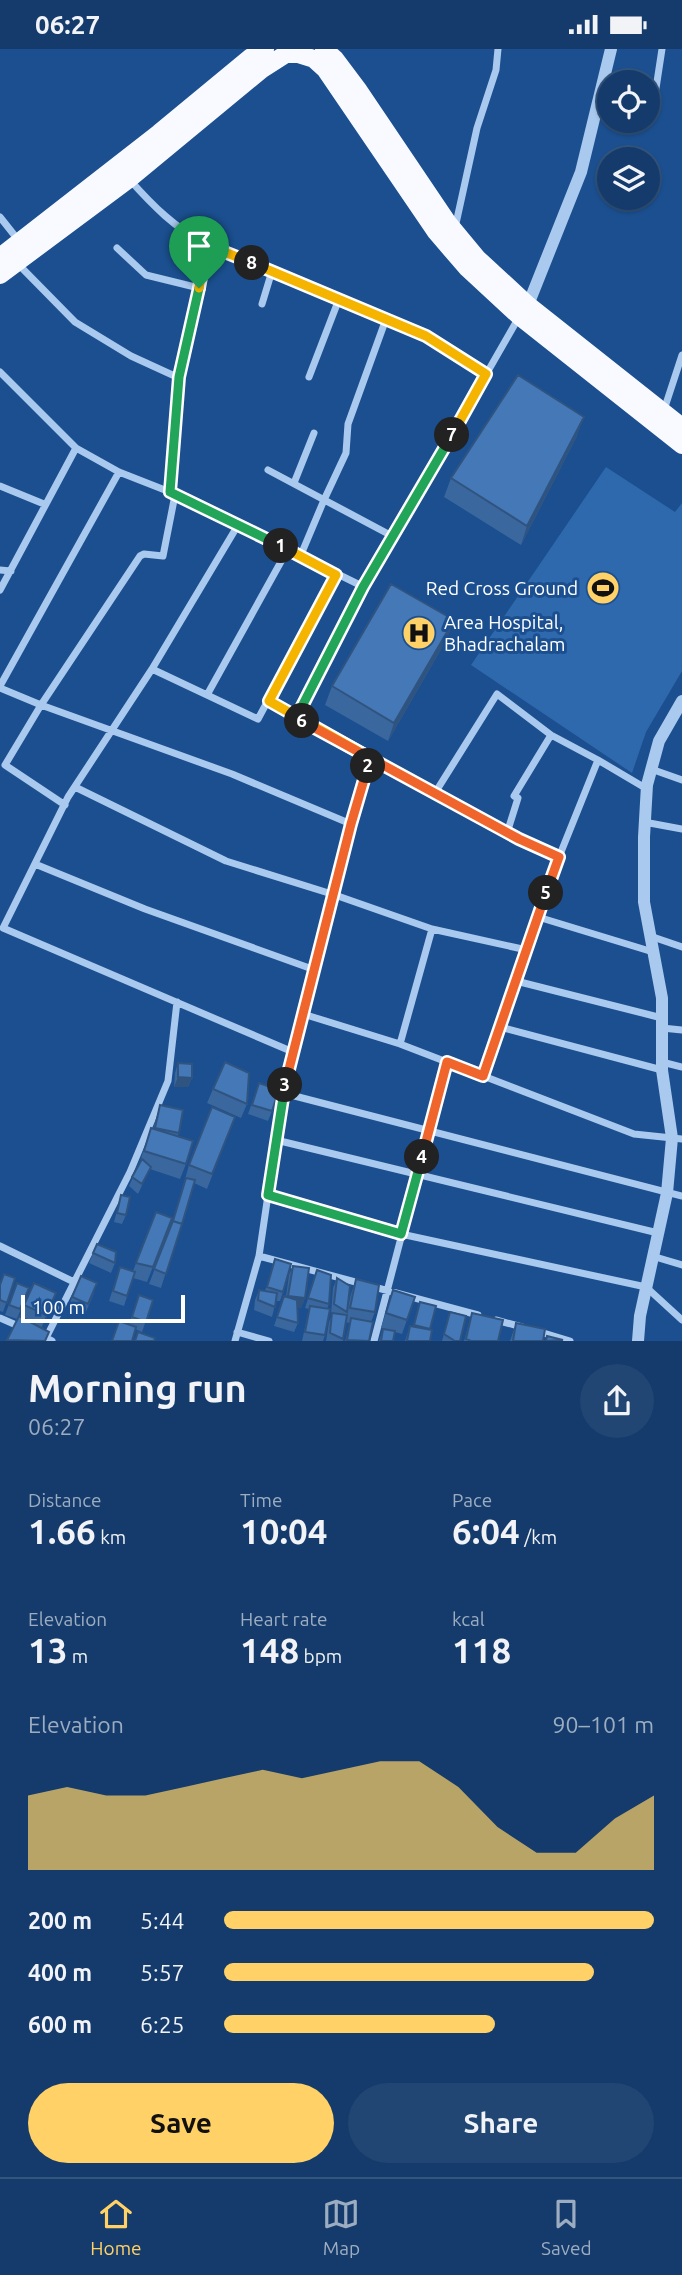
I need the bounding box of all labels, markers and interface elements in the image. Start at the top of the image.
text: 06:27 [35,10,100,39]
map controls [597,70,660,210]
button: locate [597,70,660,133]
button: layers [597,147,660,210]
pin [169,216,229,288]
icon: arrive [180,227,218,265]
pin: 8 [234,245,270,281]
text: 8 [246,251,257,273]
pin: 7 [434,417,470,453]
text: 7 [446,423,457,445]
pin: 1 [264,529,298,563]
text: 1 [275,534,286,556]
sports icon: Red Cross Ground [584,569,622,607]
place label: Red Cross Ground [426,577,578,599]
place label: Area Hospital, Bhadrachalam [444,611,565,655]
hospital icon: Area Hospital, Bhadrachalam [400,614,438,652]
pin: 6 [284,703,320,739]
text: 6 [296,709,307,731]
pin: 2 [350,749,386,783]
text: 2 [362,754,373,776]
pin: 5 [528,875,564,911]
text: 5 [540,881,551,903]
pin: 3 [268,1067,302,1103]
text: 3 [279,1073,290,1095]
pin: 4 [404,1139,440,1175]
text: 4 [416,1145,427,1167]
scale bar [21,1291,186,1323]
text: 100 m [32,1296,85,1318]
button: share [580,1364,654,1438]
text: Morning run [28,1367,247,1409]
text: 06:27 [28,1414,86,1439]
text: Distance [28,1489,102,1511]
text: Time [240,1489,282,1511]
text: Pace [452,1489,492,1511]
text: 1.66 [28,1511,96,1551]
text: 10:04 [240,1511,328,1551]
text: 6:04 [452,1511,520,1551]
text: km [96,1526,126,1548]
text: /km [520,1526,557,1548]
text: Elevation [28,1608,107,1630]
text: Heart rate [240,1608,327,1630]
text: kcal [452,1608,485,1630]
text: 13 [28,1630,67,1670]
text: 148 [240,1630,299,1670]
text: 118 [452,1630,511,1670]
text: m [67,1645,88,1667]
text: bpm [299,1645,342,1667]
text: Elevation [28,1712,124,1737]
text: 90–101 m [553,1712,654,1737]
text: 200 m [28,1908,92,1933]
text: 5:44 [140,1908,185,1933]
text: 400 m [28,1960,92,1985]
text: 5:57 [140,1960,185,1985]
text: 600 m [28,2012,92,2037]
text: 6:25 [140,2012,185,2037]
button: Save [28,2083,334,2163]
button: Share [348,2083,654,2163]
tab: Home [90,2195,142,2259]
tab: Map [322,2195,360,2259]
tab: Saved [541,2195,592,2259]

